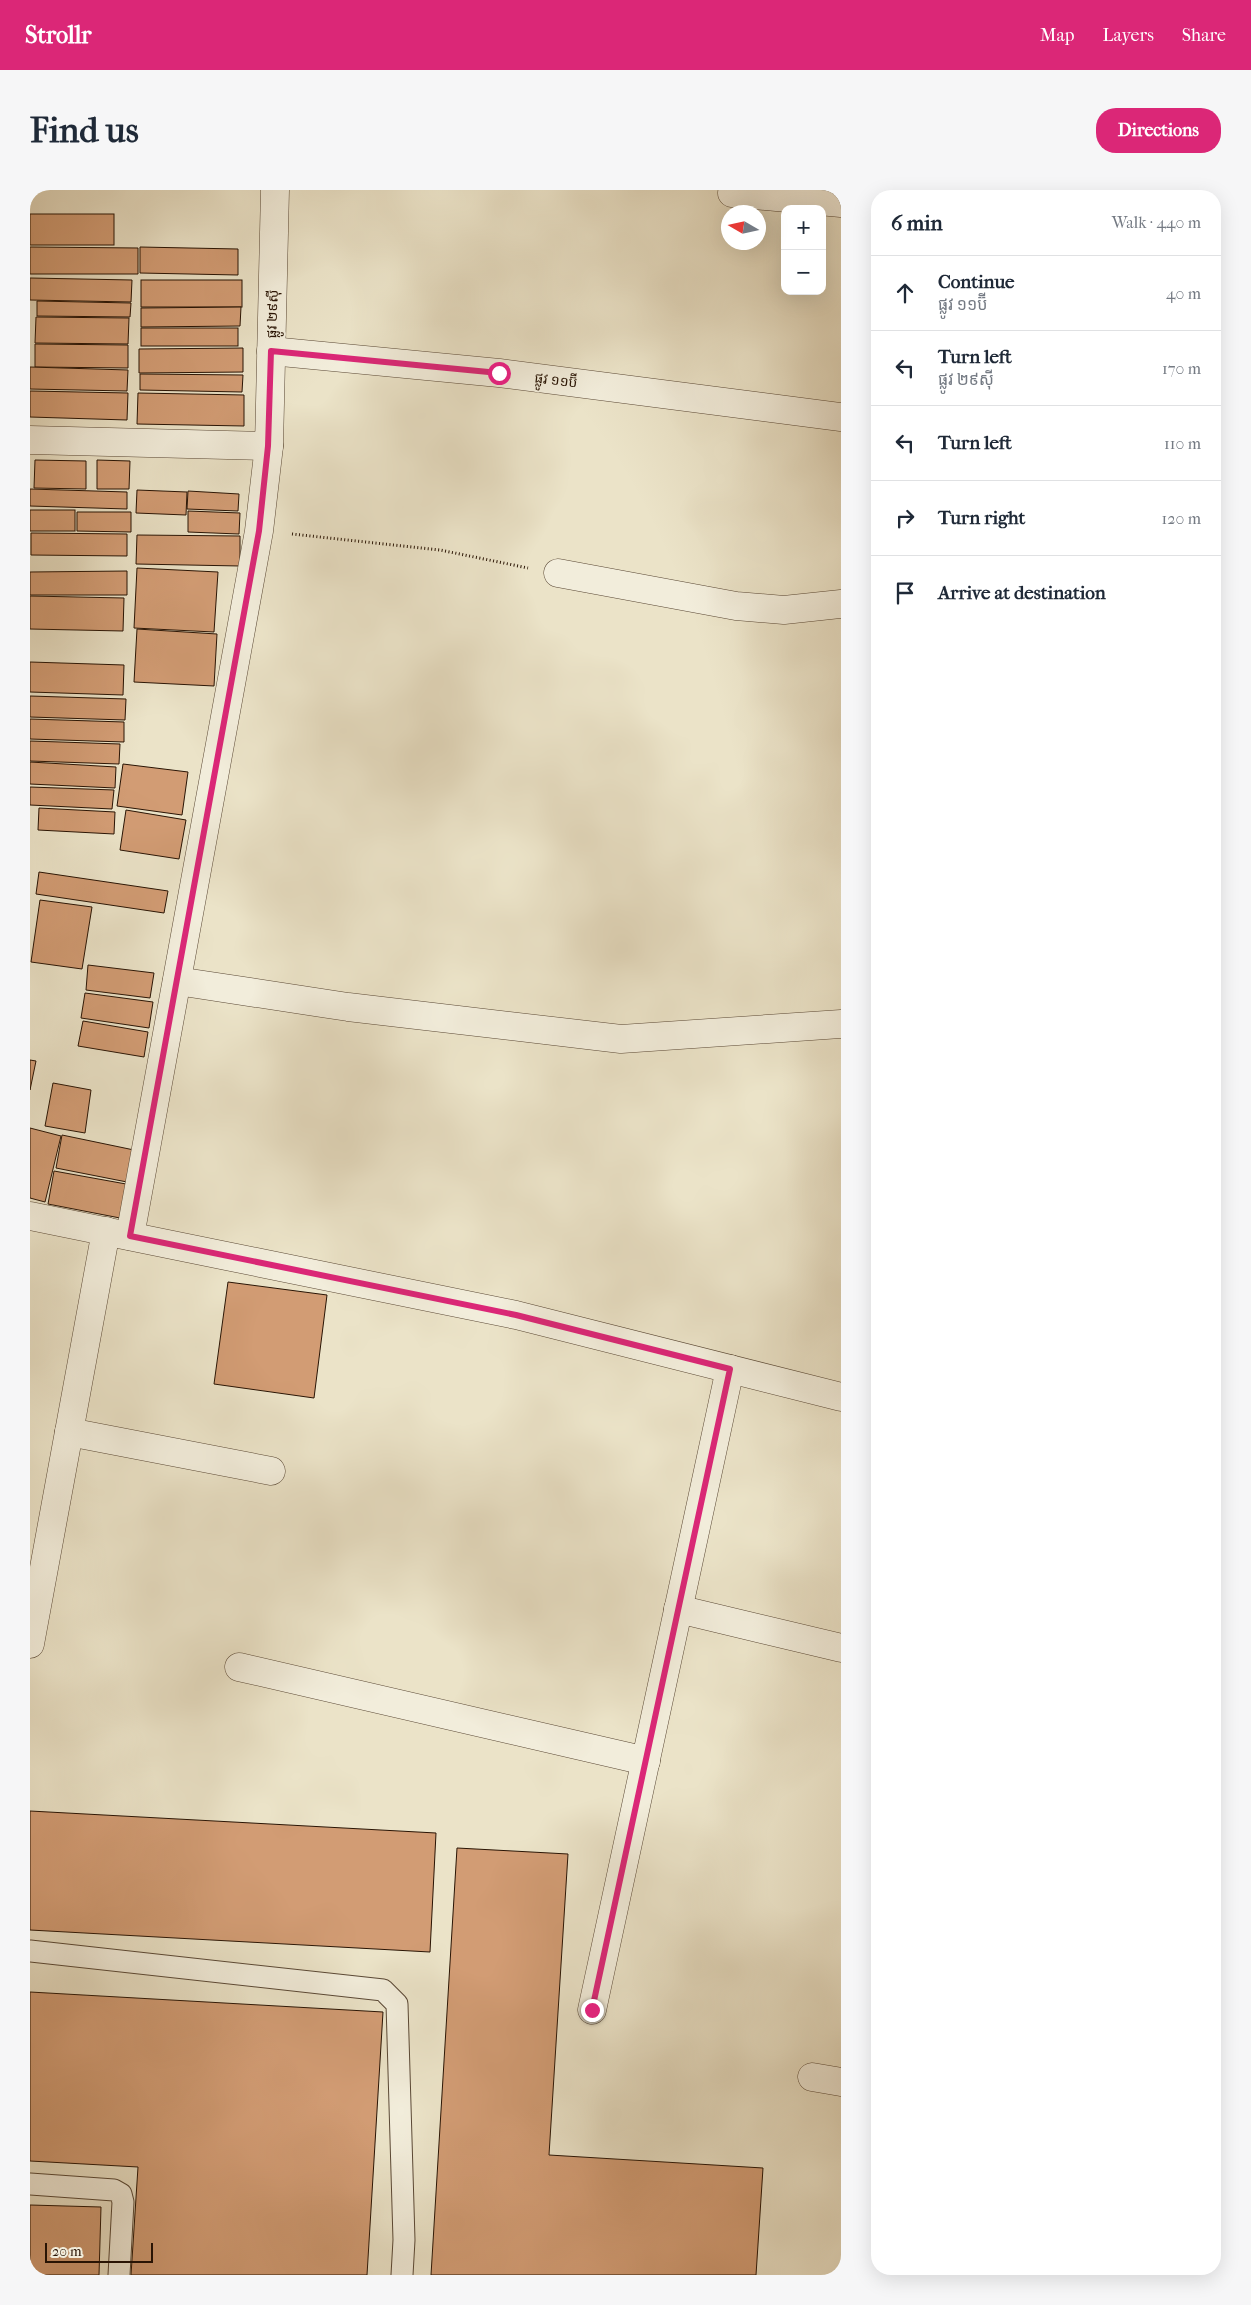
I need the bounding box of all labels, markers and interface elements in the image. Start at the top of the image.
text: Strollr [25,21,92,49]
text: Map [1040,25,1074,46]
text: Layers [1102,25,1154,46]
text: Share [1182,25,1226,46]
button: Directions [1096,108,1221,153]
text: Find us [30,110,139,151]
north arrow [721,205,766,250]
map controls [781,205,826,295]
button: + [781,205,826,250]
text: 6 min [891,211,943,235]
text: Walk · 440 m [1112,213,1201,232]
button: − [781,250,826,295]
text: Continue [938,271,1014,293]
icon: ahead [891,279,919,307]
text: 40 m [1166,284,1201,303]
street label: ផ្លូវ ២៩ស៊ី [263,289,285,339]
text: ផ្លូវ ១១ប៊ី [938,295,987,314]
text: Turn left [938,346,1012,368]
icon: left [891,354,919,382]
text: 170 m [1162,359,1201,378]
route start [488,362,511,385]
street label: ផ្លូវ ១១ប៊ី [533,368,579,395]
text: ផ្លូវ ២៩ស៊ី [938,370,994,389]
icon: left [891,429,919,457]
text: Turn left [938,432,1012,454]
text: 110 m [1164,434,1201,453]
icon: right [891,504,919,532]
text: Turn right [938,507,1025,529]
text: 120 m [1162,509,1201,528]
icon: arrive [891,579,919,607]
text: Arrive at destination [938,582,1106,604]
route end [581,1999,604,2022]
scale bar [45,2240,152,2263]
text: 20 m [52,2243,82,2260]

